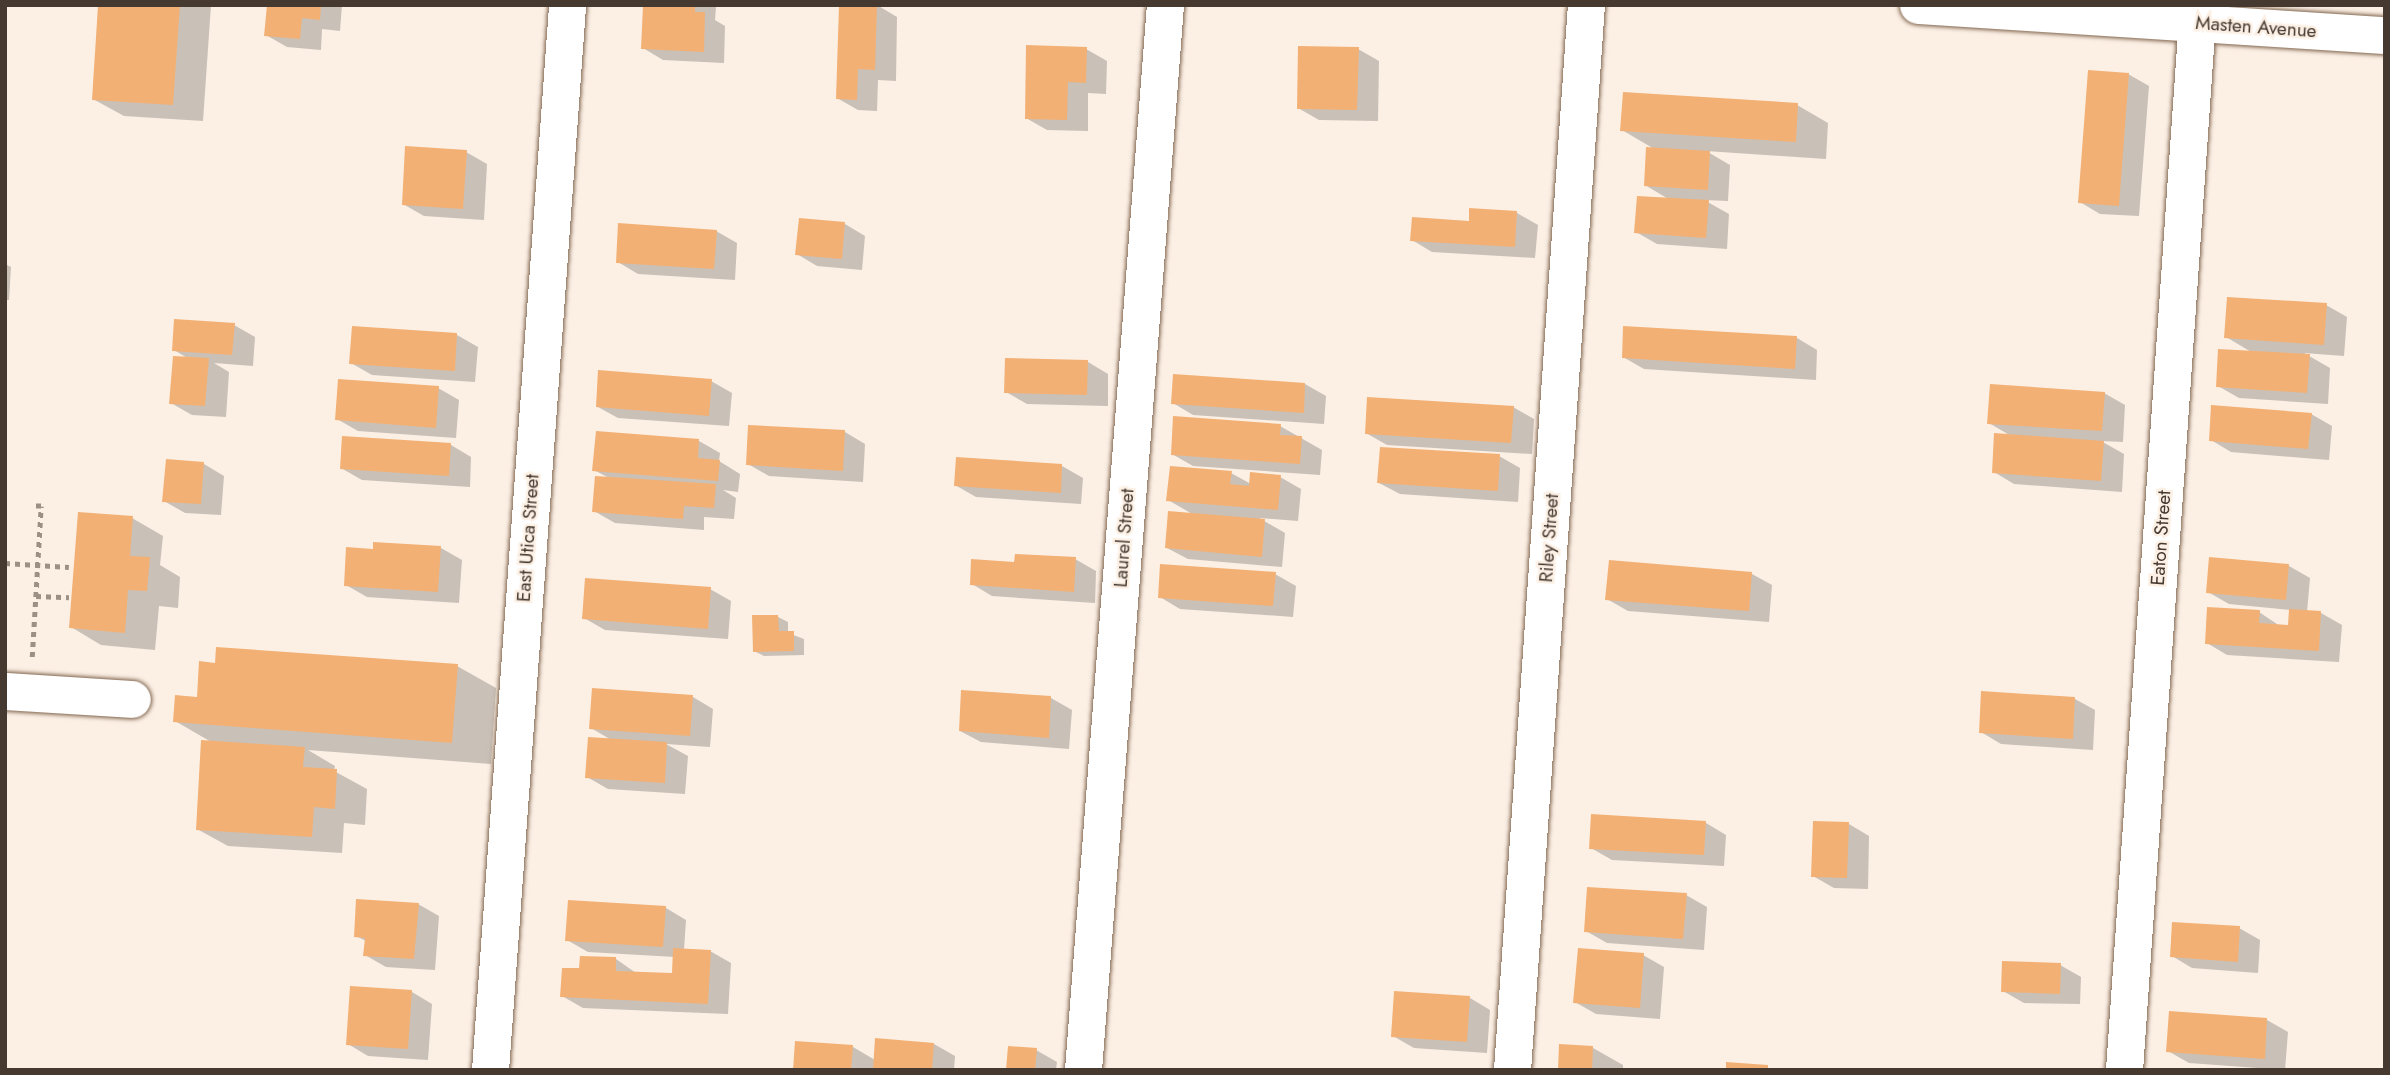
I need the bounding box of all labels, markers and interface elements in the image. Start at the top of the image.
street label: Masten Avenue [2195,11,2317,43]
street label: East Utica Street [512,473,544,603]
street label: Laurel Street [1109,488,1139,588]
street label: Eaton Street [2146,490,2176,586]
street label: Riley Street [1535,493,1563,583]

